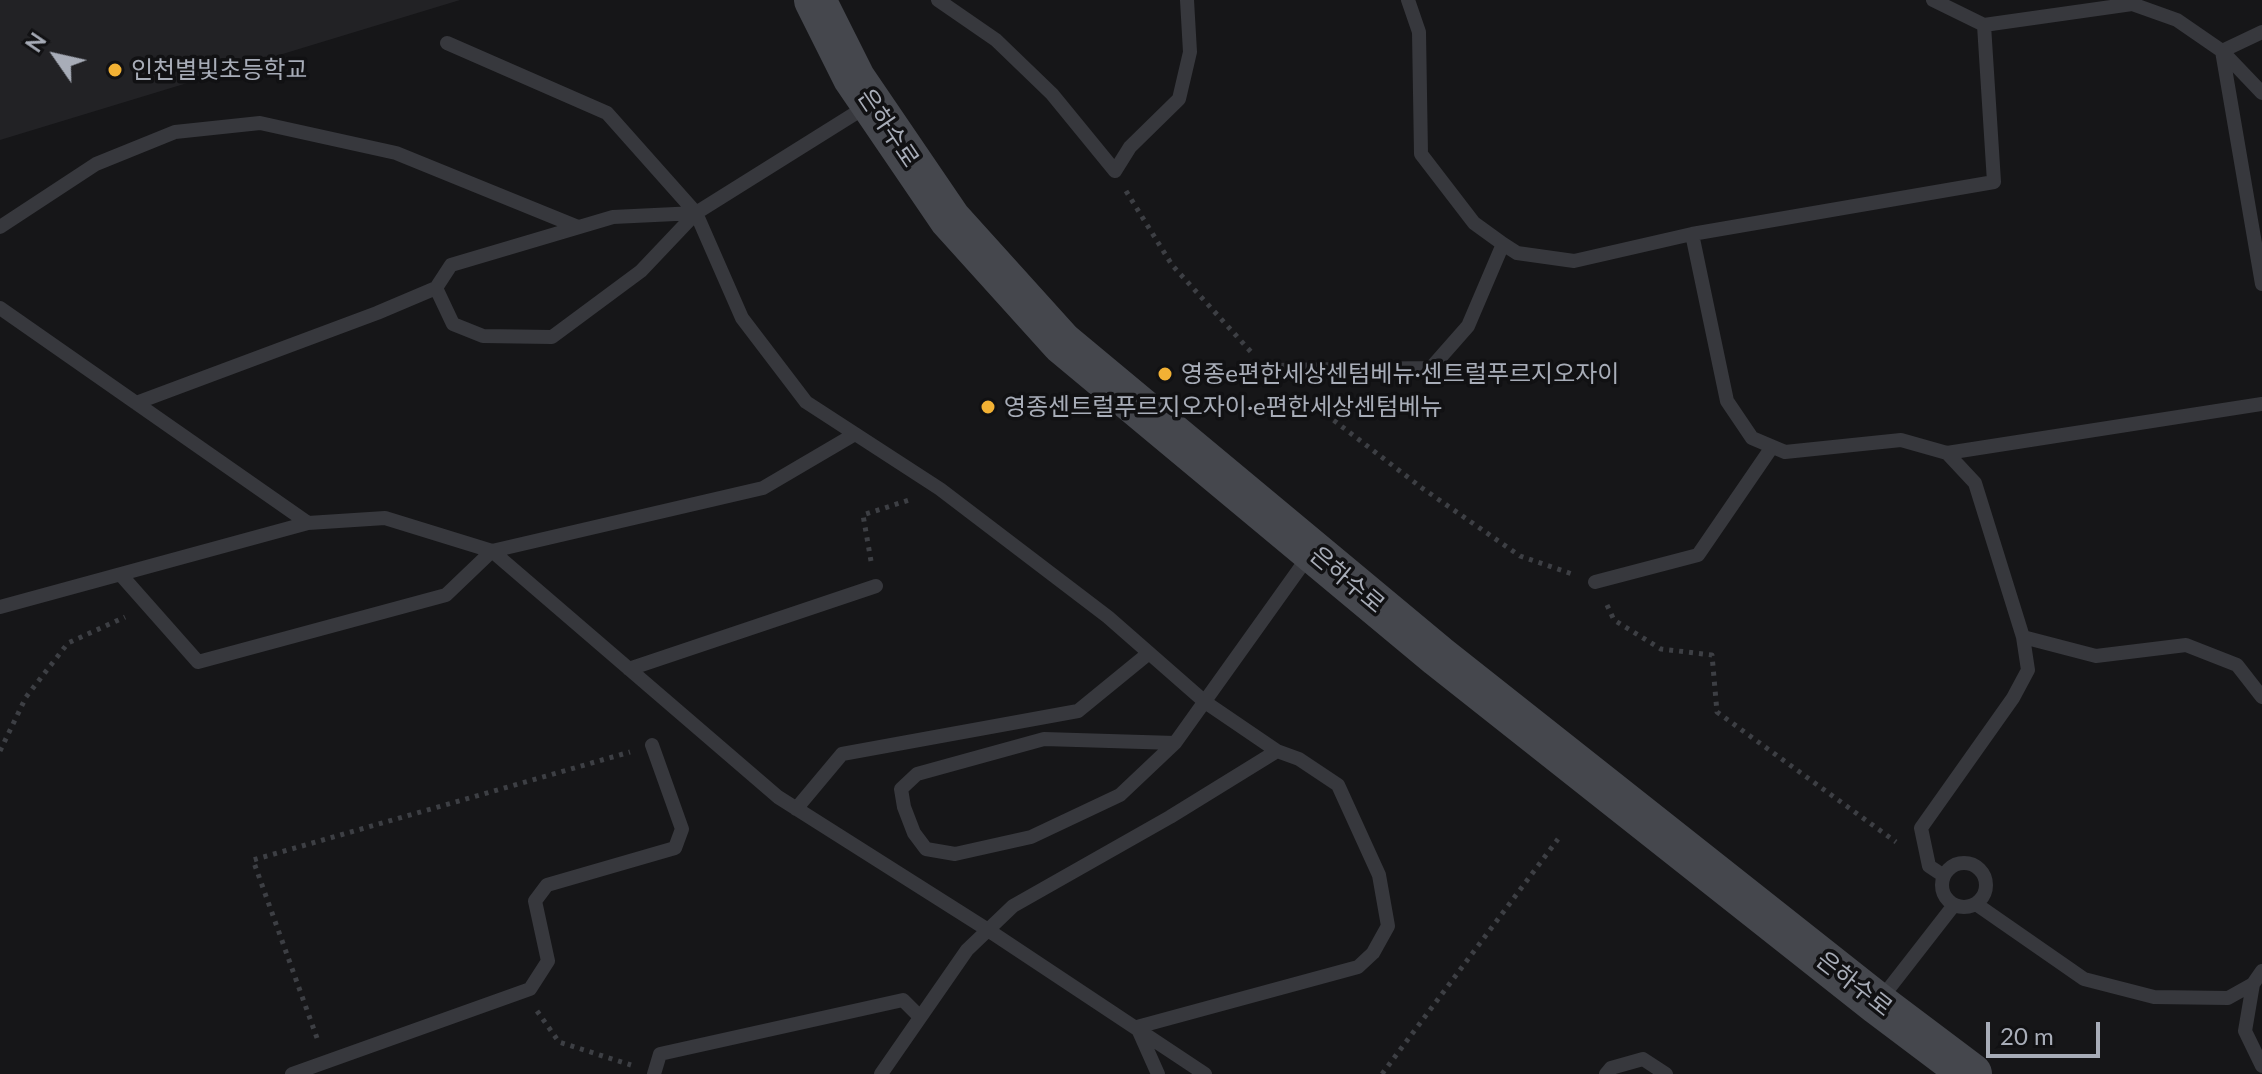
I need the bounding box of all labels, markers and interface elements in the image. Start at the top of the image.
north arrow [16,16,96,96]
text: N [20,28,52,57]
place label: 인천별빛초등학교 [131,56,308,84]
marker: 인천별빛초등학교 [106,61,124,79]
street label: 은하수로 [851,83,925,173]
place label: 영종e편한세상센텀베뉴·센트럴푸르지오자이 [1181,360,1619,388]
marker: 영종e편한세상센텀베뉴·센트럴푸르지오자이 [1156,365,1174,383]
place label: 영종센트럴푸르지오자이·e편한세상센텀베뉴 [1004,393,1442,421]
marker: 영종센트럴푸르지오자이·e편한세상센텀베뉴 [979,398,997,416]
street label: 은하수로 [1304,541,1390,619]
street label: 은하수로 [1810,945,1898,1023]
scale bar [1990,1006,2104,1056]
text: 20 m [2000,1021,2054,1050]

